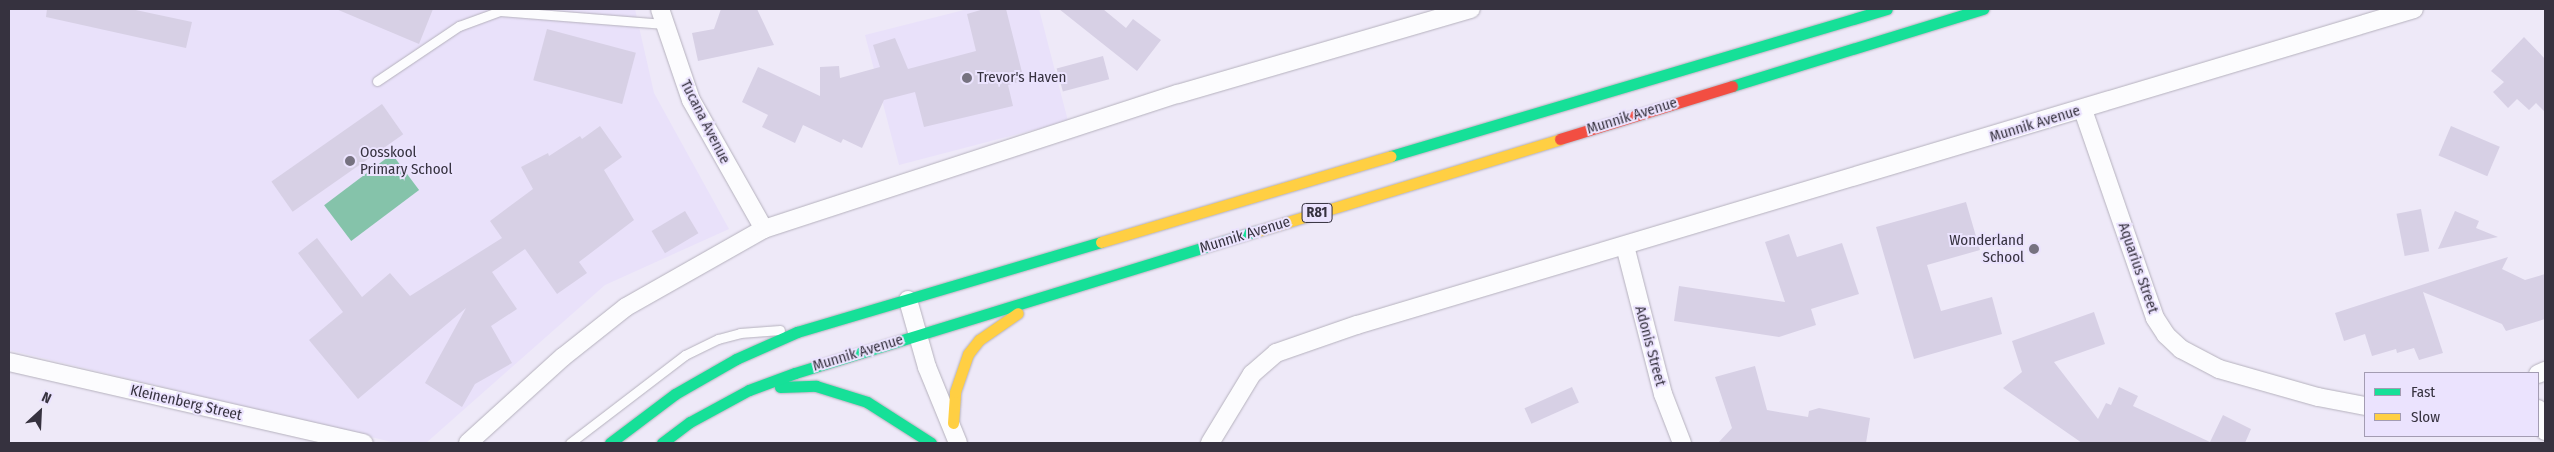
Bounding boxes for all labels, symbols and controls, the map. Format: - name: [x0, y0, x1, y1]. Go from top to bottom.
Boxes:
- place label: Trevor's Haven: [977, 69, 1066, 87]
- marker: Trevor's Haven: [961, 72, 973, 84]
- street label: Tucana Avenue: [676, 77, 734, 167]
- street label: Munnik Avenue: [1585, 94, 1679, 138]
- street label: Munnik Avenue: [1988, 102, 2082, 146]
- place label: Oosskool Primary School: [360, 143, 452, 178]
- marker: Oosskool Primary School: [344, 155, 356, 167]
- road number: R81: [1301, 202, 1333, 224]
- street label: Munnik Avenue: [1198, 213, 1292, 257]
- street label: Aquarius Street: [2114, 220, 2162, 316]
- place label: Wonderland School: [1949, 231, 2024, 266]
- marker: Wonderland School: [2028, 243, 2040, 255]
- street label: Adonis Street: [1631, 304, 1669, 388]
- street label: Munnik Avenue: [811, 331, 905, 375]
- legend: [2364, 372, 2539, 437]
- street label: Kleinenberg Street: [128, 381, 244, 425]
- text: Fast: [2411, 383, 2435, 401]
- north arrow: [15, 387, 65, 437]
- text: N: [39, 388, 54, 407]
- text: Slow: [2411, 408, 2440, 426]

